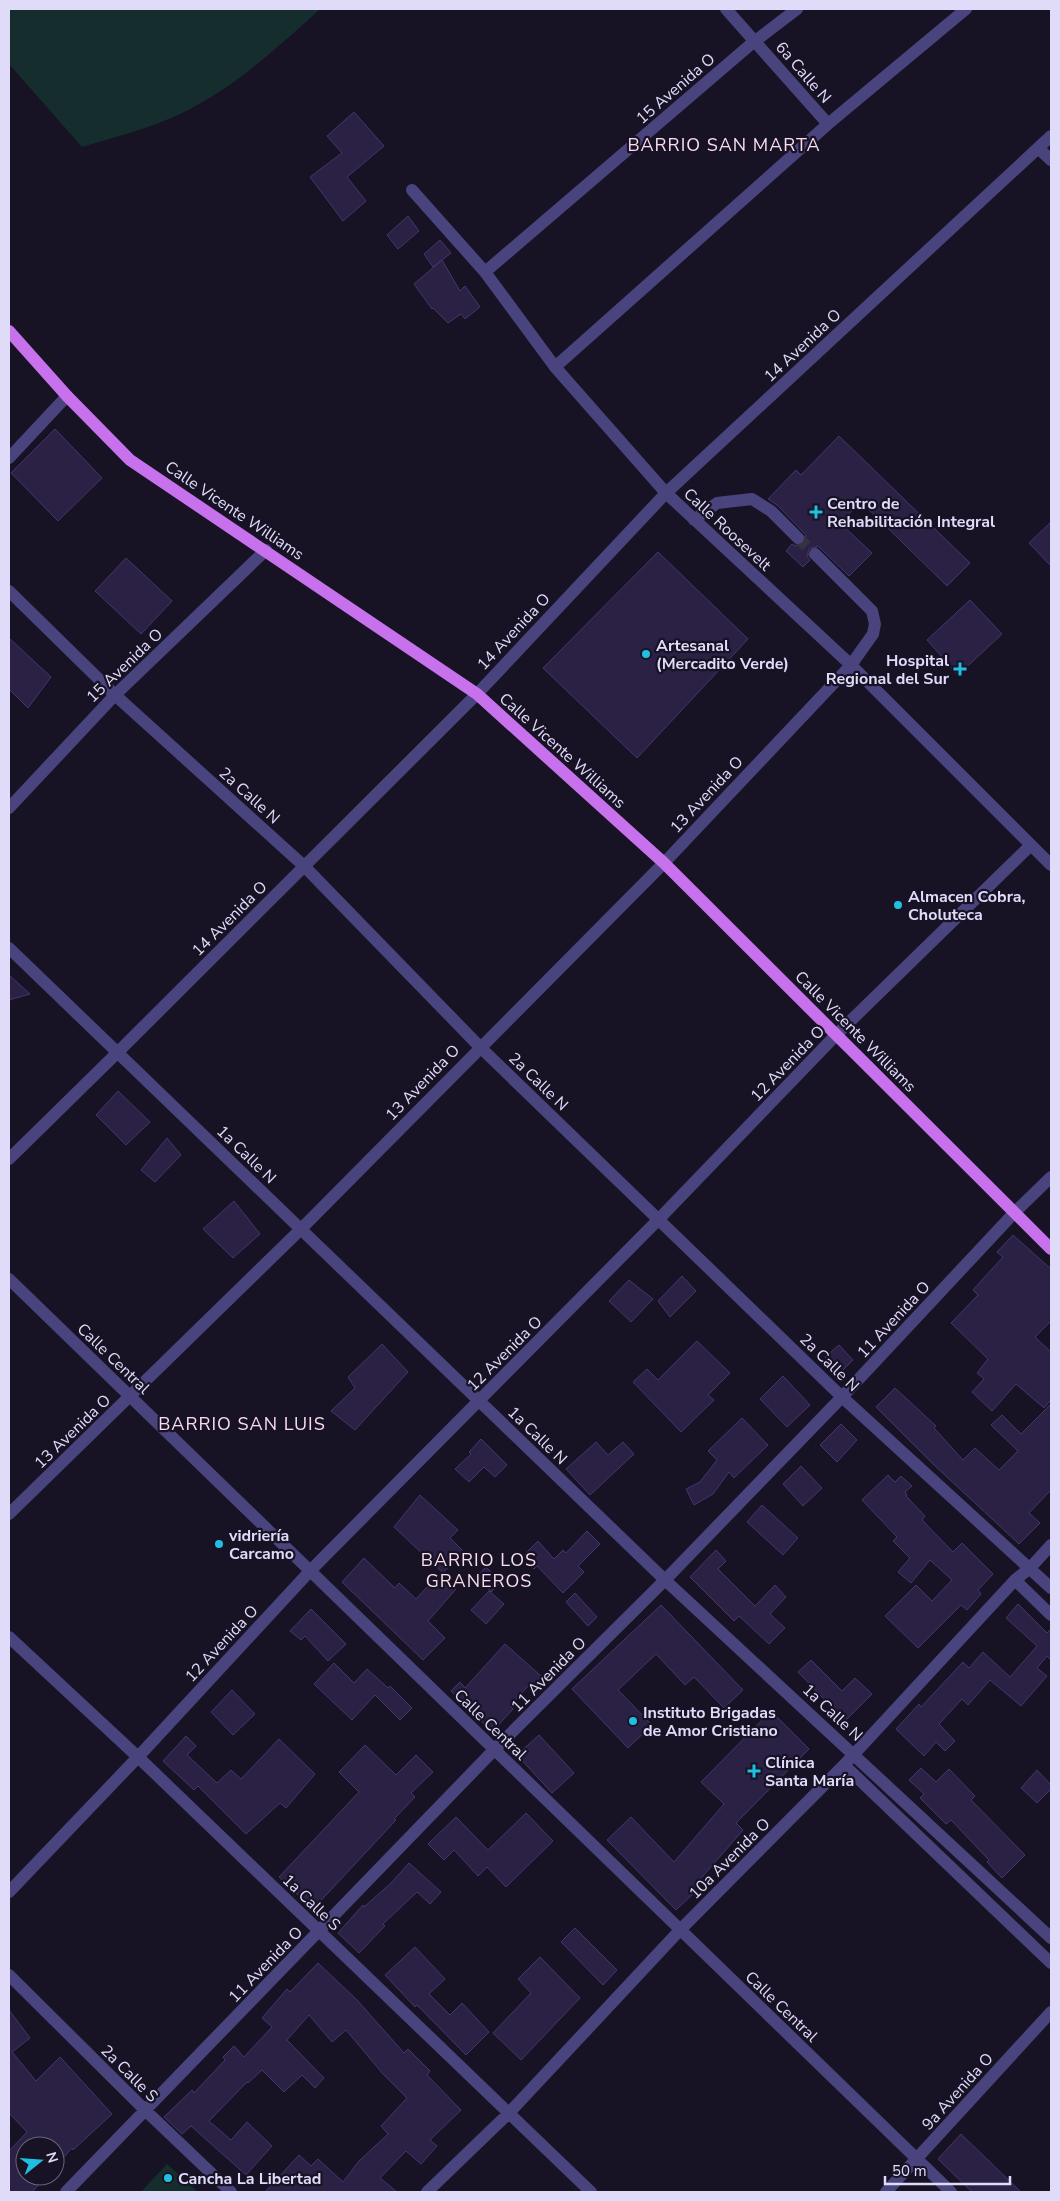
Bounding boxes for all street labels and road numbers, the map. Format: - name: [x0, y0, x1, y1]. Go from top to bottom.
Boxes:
- street label: 6a Calle N: [770, 37, 836, 108]
- street label: 15 Avenida O: [631, 48, 720, 129]
- street label: 14 Avenida O: [759, 304, 846, 387]
- street label: Calle Vicente Williams: [161, 456, 308, 566]
- street label: Calle Roosevelt: [679, 483, 776, 576]
- street label: 14 Avenida O: [472, 588, 555, 675]
- street label: 15 Avenida O: [82, 624, 168, 708]
- street label: Calle Vicente Williams: [494, 688, 630, 813]
- street label: 13 Avenida O: [665, 751, 748, 838]
- street label: 2a Calle N: [214, 762, 285, 829]
- street label: 14 Avenida O: [187, 876, 272, 961]
- street label: Calle Vicente Williams: [790, 966, 921, 1097]
- street label: 12 Avenida O: [746, 1021, 830, 1107]
- street label: 13 Avenida O: [381, 1040, 465, 1126]
- street label: 2a Calle N: [504, 1048, 573, 1116]
- street label: 1a Calle N: [212, 1121, 281, 1189]
- street label: 11 Avenida O: [852, 1276, 935, 1363]
- street label: 12 Avenida O: [462, 1311, 547, 1396]
- street label: Calle Central: [72, 1318, 155, 1399]
- street label: 2a Calle N: [795, 1329, 864, 1397]
- street label: 13 Avenida O: [30, 1390, 116, 1474]
- street label: 1a Calle N: [503, 1402, 572, 1470]
- street label: 12 Avenida O: [180, 1600, 263, 1687]
- street label: 11 Avenida O: [506, 1632, 591, 1717]
- street label: 1a Calle N: [797, 1679, 867, 1746]
- street label: Calle Central: [449, 1684, 532, 1765]
- street label: 10a Avenida O: [684, 1813, 775, 1904]
- street label: 1a Calle S: [277, 1869, 345, 1936]
- street label: 11 Avenida O: [224, 1922, 308, 2008]
- street label: Calle Central: [740, 1966, 823, 2047]
- street label: 2a Calle S: [96, 2040, 163, 2107]
- street label: 9a Avenida O: [917, 2048, 998, 2135]

